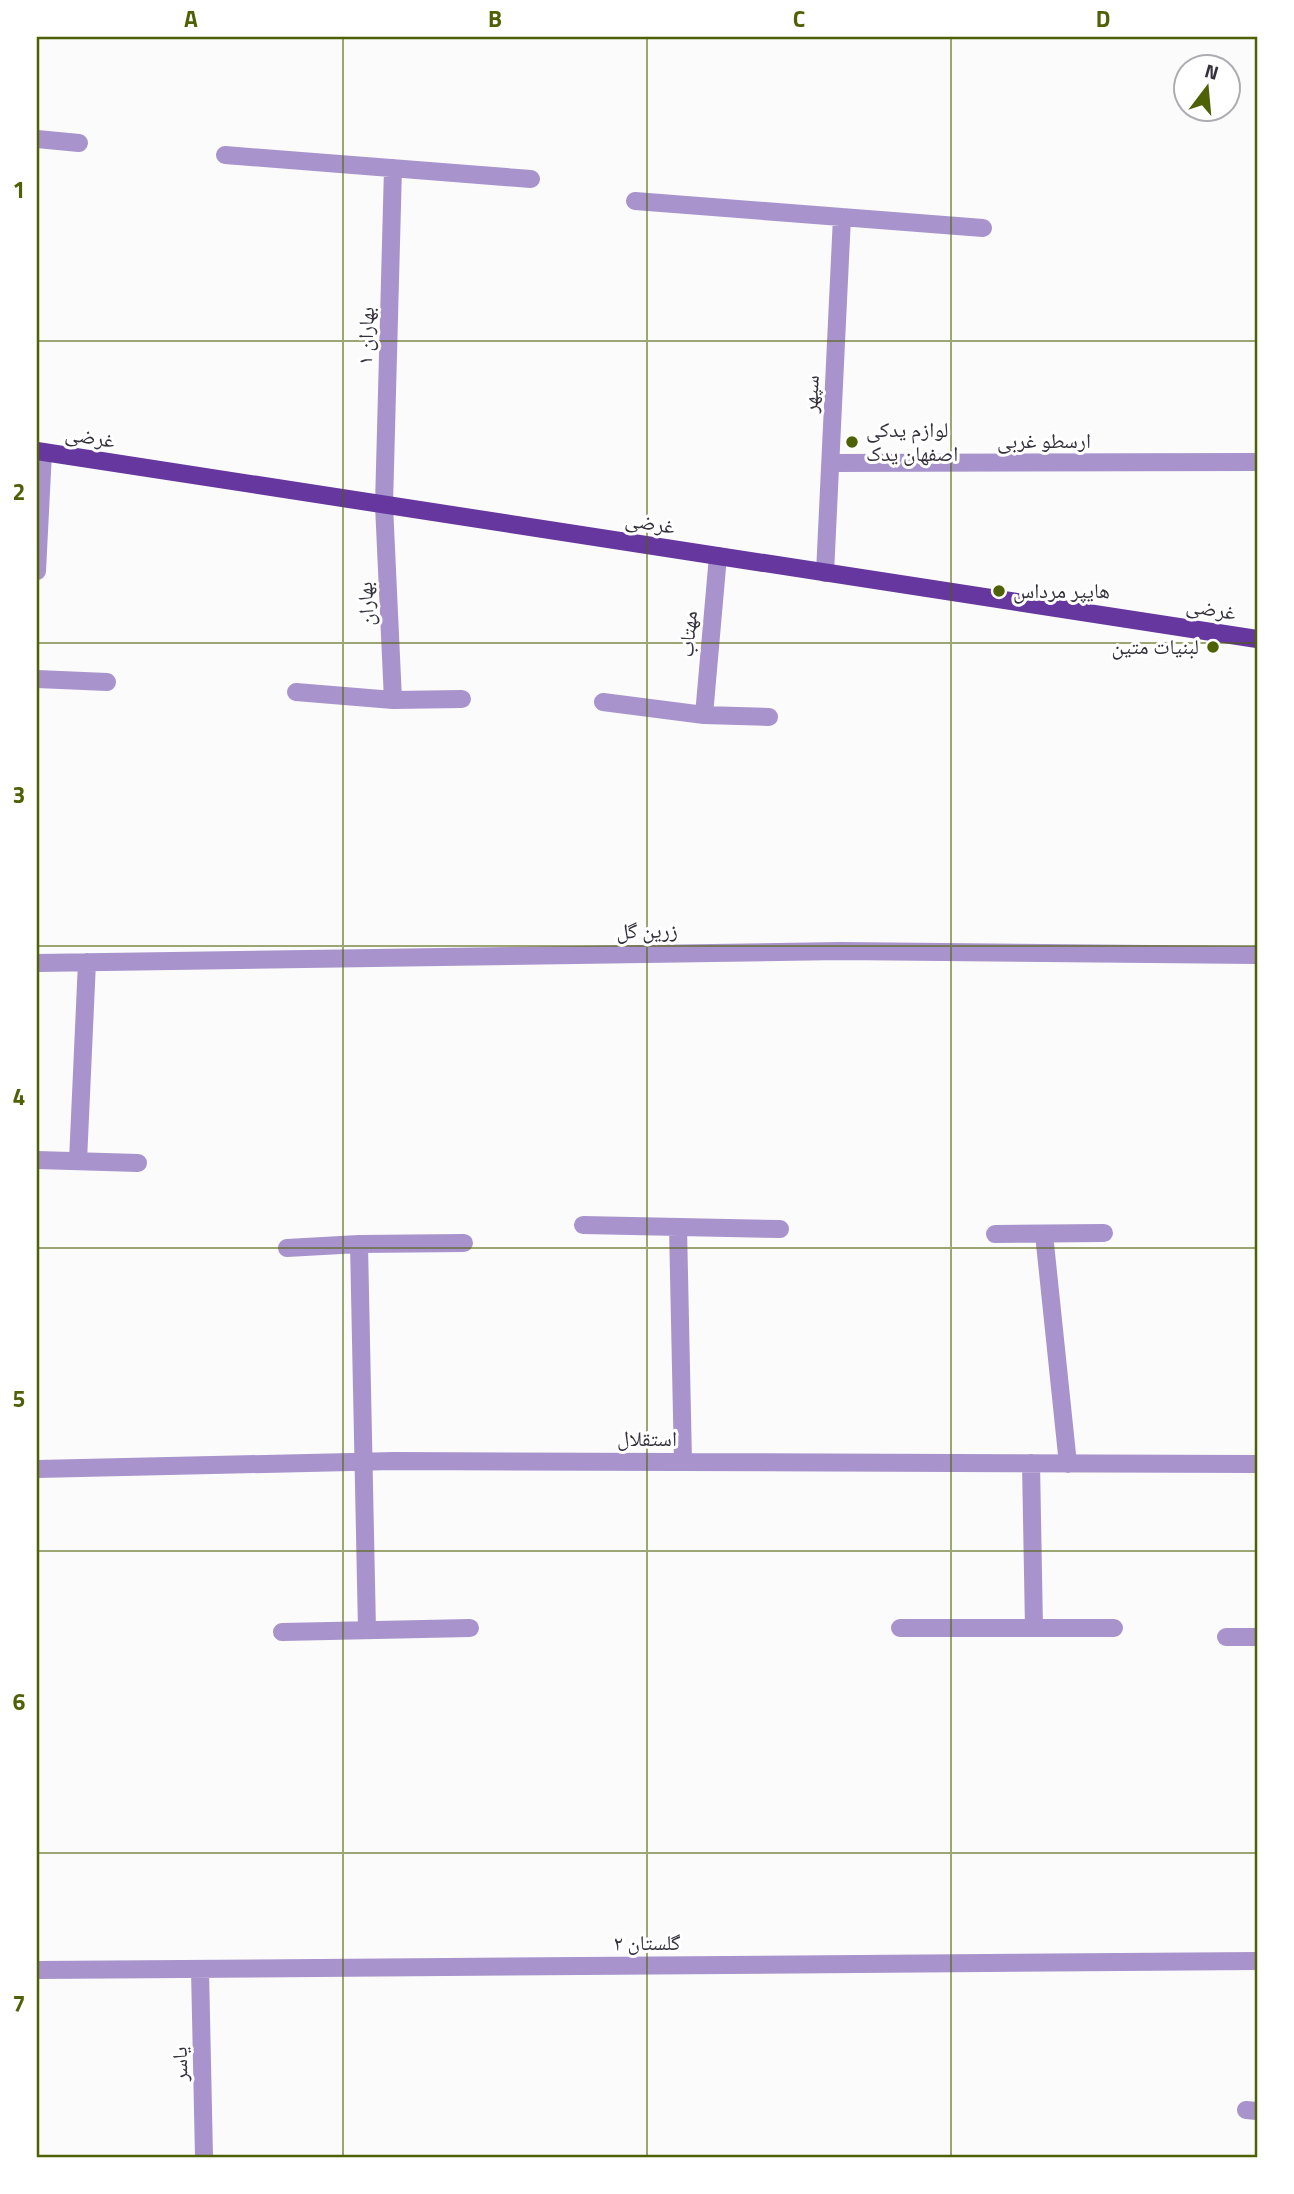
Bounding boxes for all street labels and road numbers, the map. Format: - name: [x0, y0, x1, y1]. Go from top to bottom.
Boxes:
- street label: بهاران ۱: [348, 306, 382, 366]
- street label: سپهر: [793, 374, 827, 415]
- street label: غرضی: [63, 416, 118, 456]
- street label: ارسطو غربی: [997, 424, 1091, 456]
- street label: غرضی: [623, 502, 678, 542]
- street label: بهاران: [348, 581, 382, 627]
- street label: غرضی: [1184, 588, 1239, 628]
- street label: مهتاب: [669, 609, 705, 659]
- street label: زرین گل: [616, 913, 678, 947]
- street label: استقلال: [617, 1422, 677, 1454]
- street label: گلستان ۲: [613, 1926, 681, 1958]
- street label: یاسر: [163, 2046, 195, 2083]

